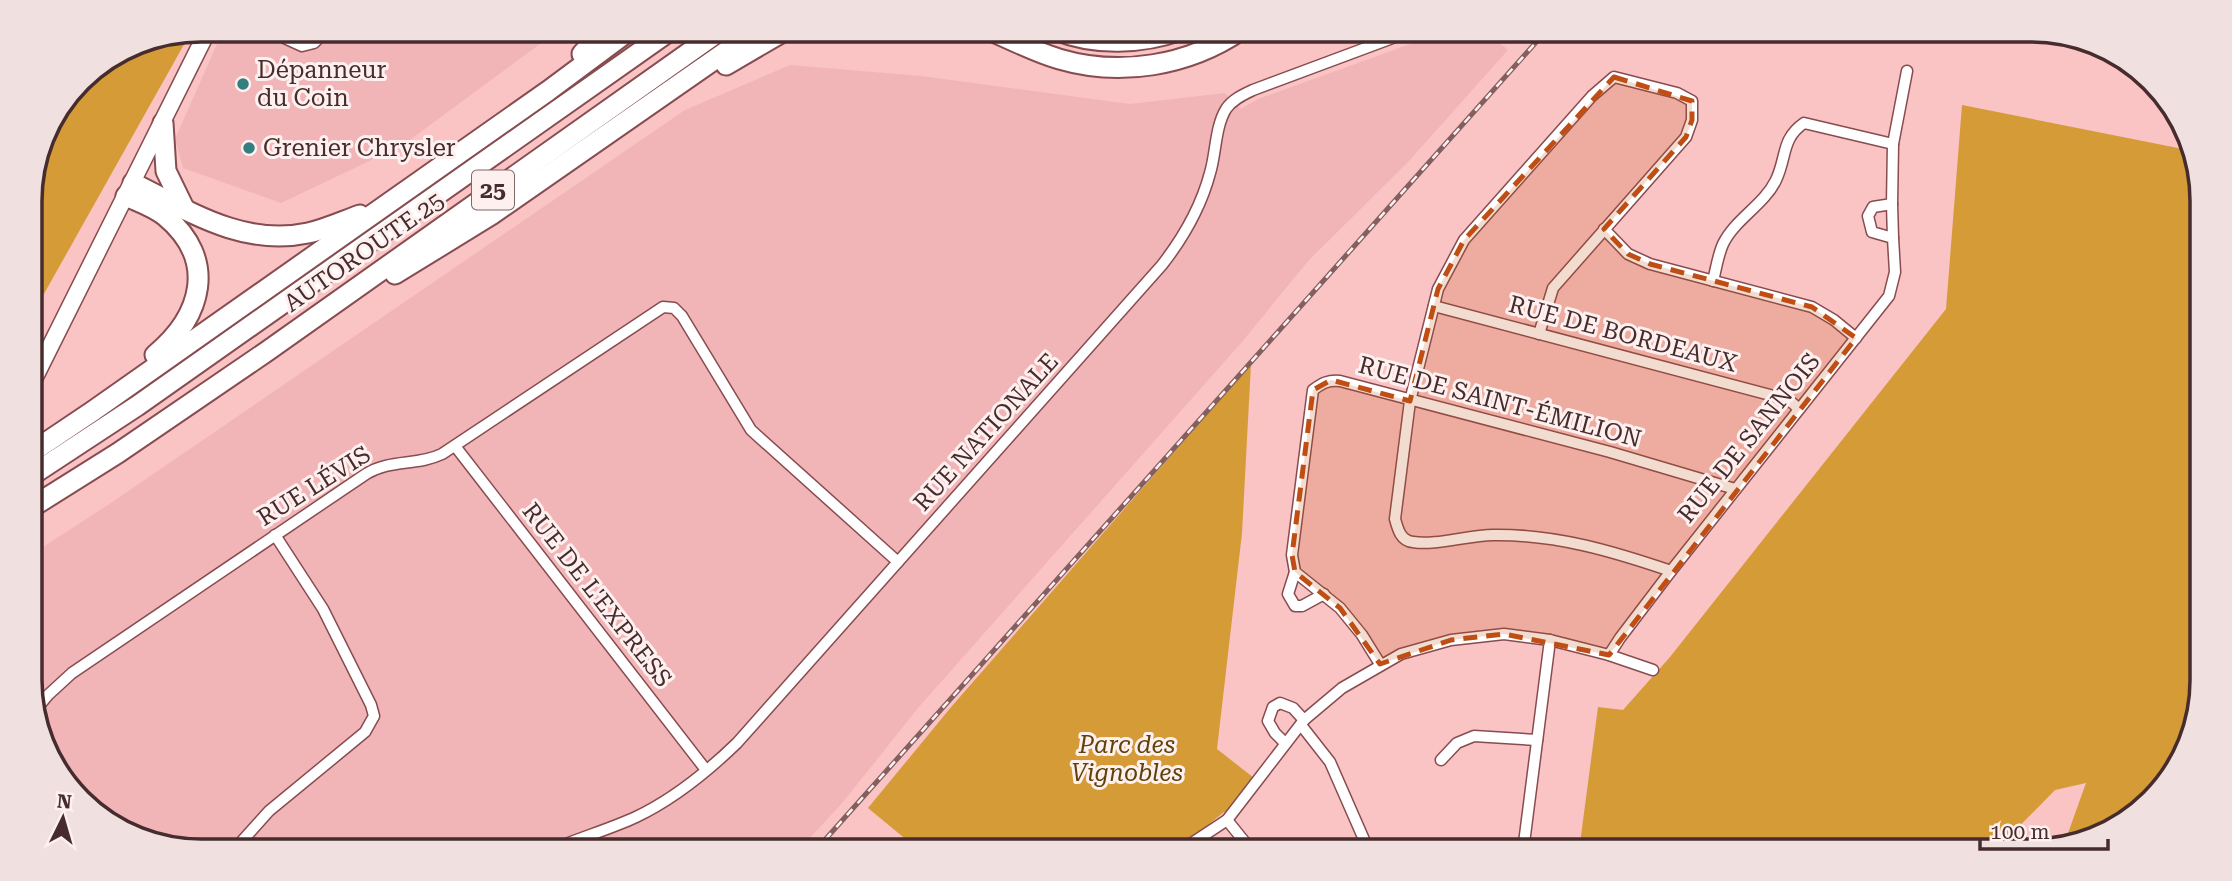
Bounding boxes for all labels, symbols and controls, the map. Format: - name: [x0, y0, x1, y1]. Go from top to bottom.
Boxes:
- place label: Dépanneur du Coin: [257, 56, 386, 112]
- marker: Dépanneur du Coin: [235, 76, 251, 92]
- place label: Grenier Chrysler: [263, 134, 456, 162]
- marker: Grenier Chrysler: [241, 140, 257, 156]
- road number: 25: [472, 170, 514, 210]
- street label: AUTOROUTE 25: [279, 186, 449, 318]
- street label: RUE DE BORDEAUX: [1506, 290, 1741, 378]
- street label: RUE NATIONALE: [908, 348, 1064, 516]
- street label: RUE DE SANNOIS: [1672, 348, 1826, 528]
- street label: RUE DE SAINT-ÉMILION: [1355, 350, 1645, 453]
- street label: RUE LÉVIS: [252, 439, 376, 532]
- street label: RUE DE L'EXPRESS: [517, 498, 677, 692]
- park label: Parc des Vignobles: [1071, 731, 1183, 787]
- north arrow: [28, 783, 98, 853]
- text: N: [56, 789, 73, 814]
- scale bar: [1980, 808, 2108, 852]
- text: 100 m: [1990, 820, 2050, 844]

